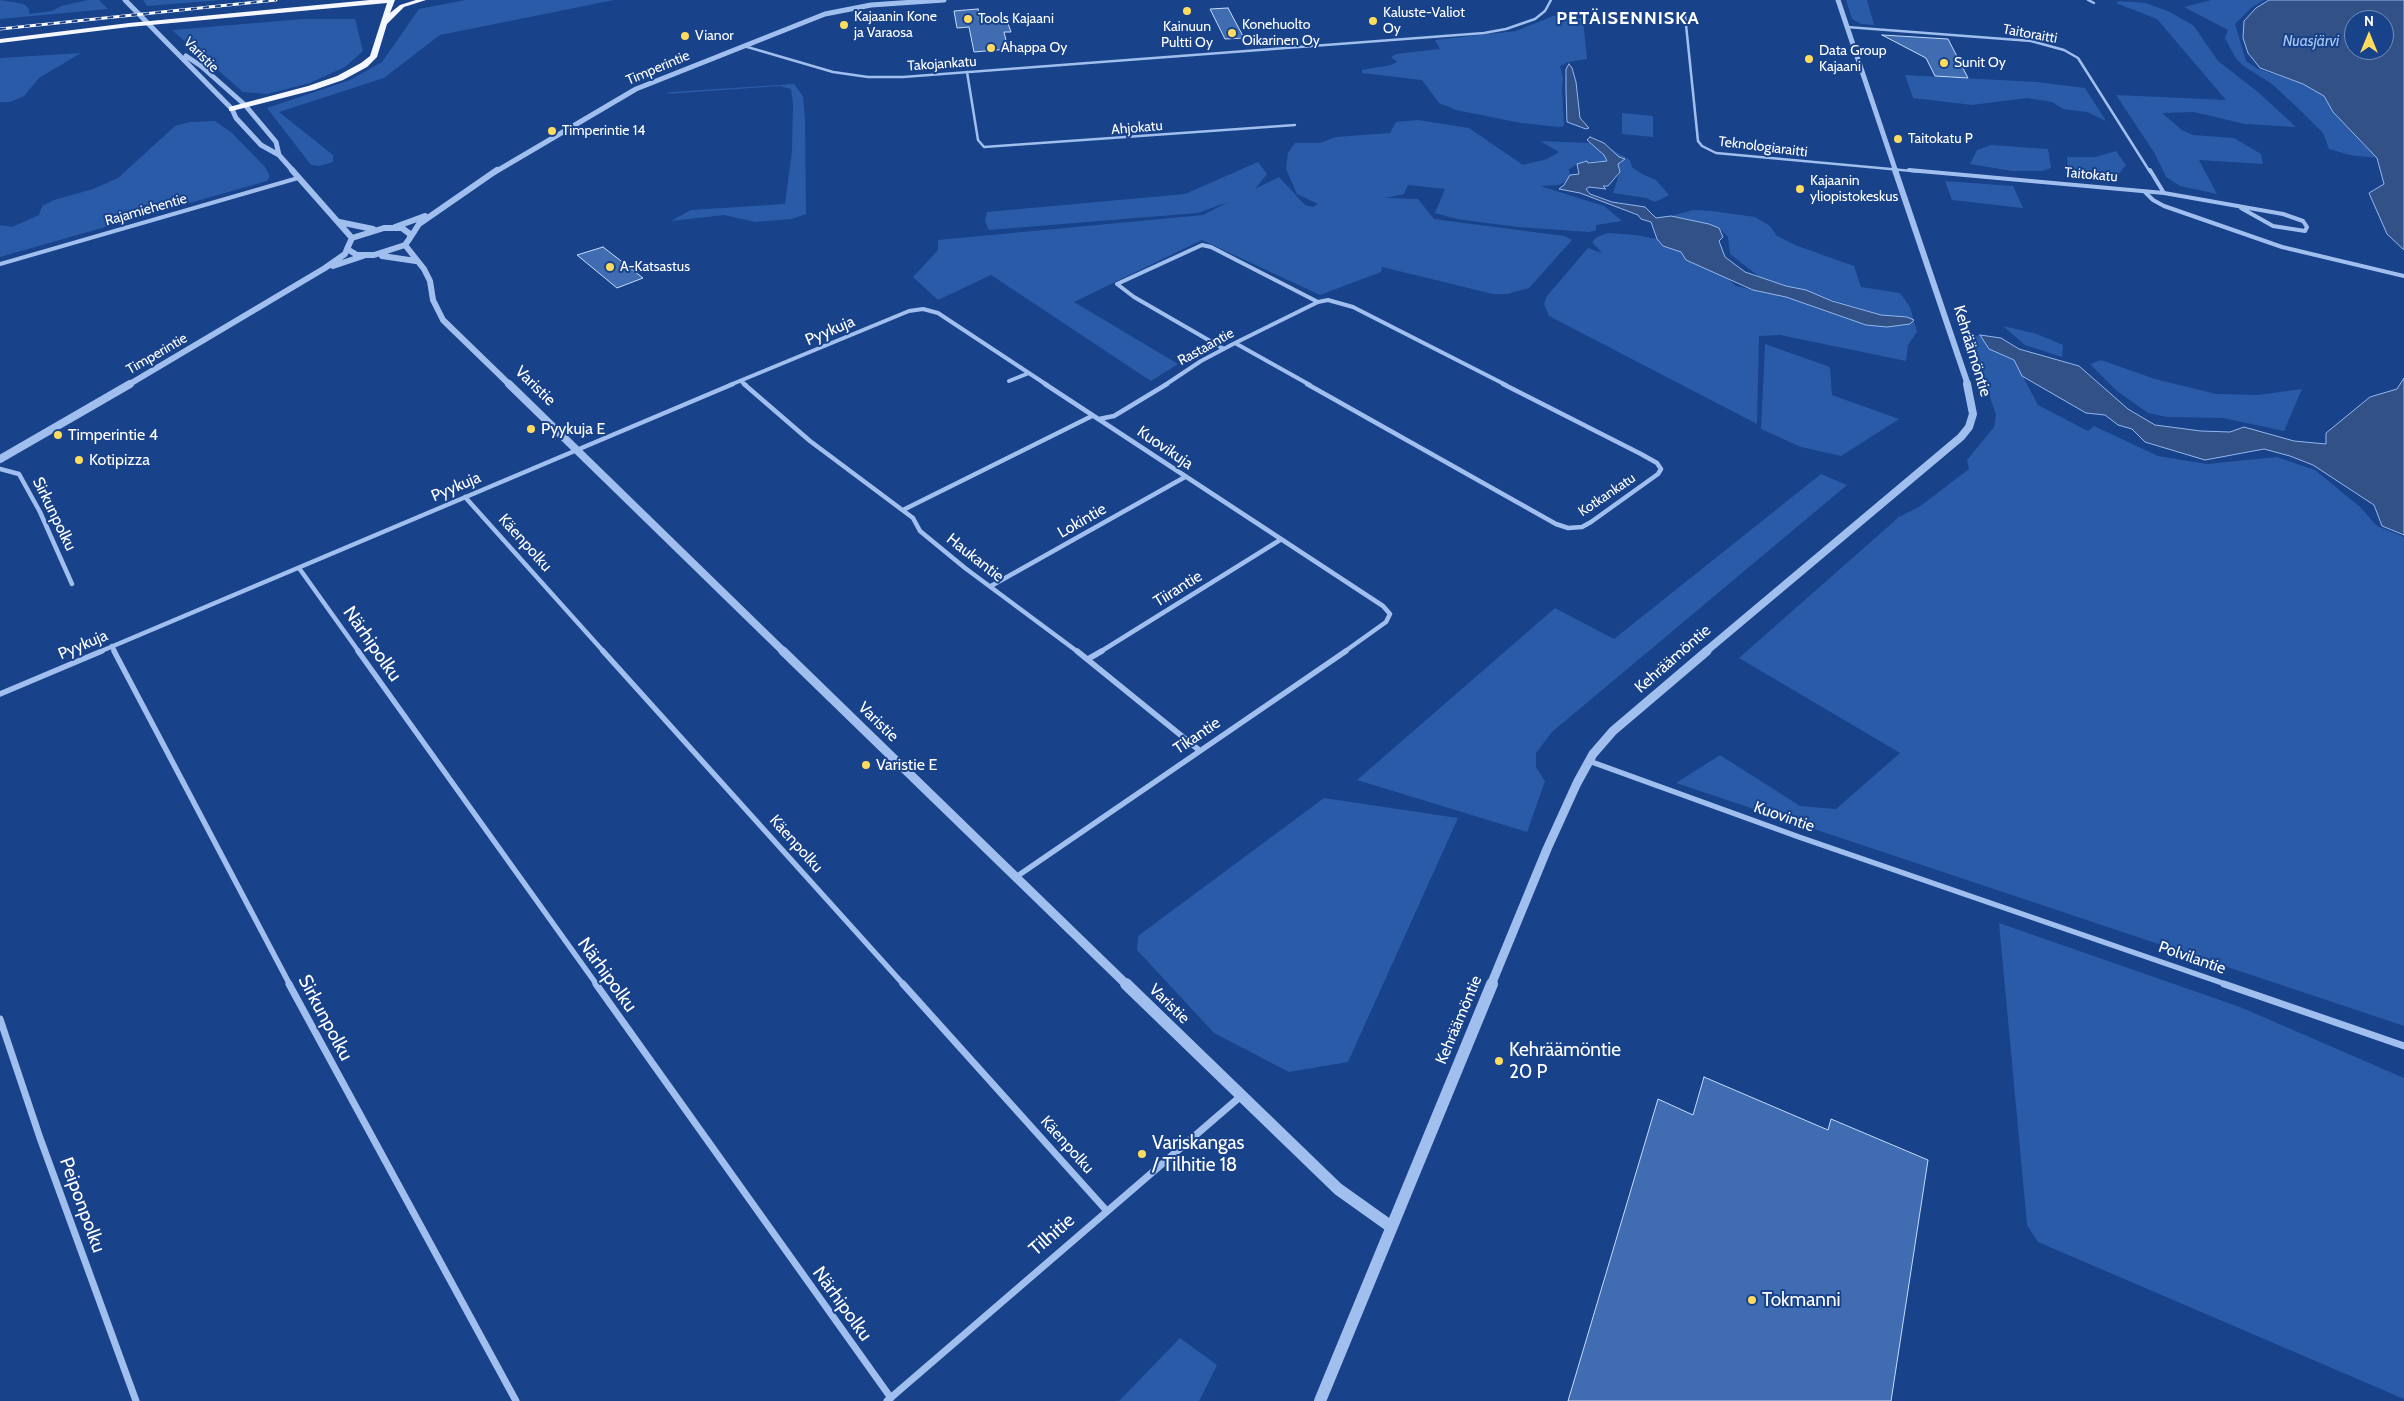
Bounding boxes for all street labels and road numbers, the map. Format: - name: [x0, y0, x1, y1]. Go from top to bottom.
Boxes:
- street label: Taitoraitti: [2001, 21, 2059, 47]
- street label: Varistie: [180, 34, 222, 76]
- street label: Timperintie: [624, 47, 692, 89]
- street label: Takojankatu: [907, 53, 977, 75]
- street label: Ahjokatu: [1111, 117, 1163, 139]
- street label: Teknologiaraitti: [1718, 133, 1808, 161]
- street label: Taitokatu: [2064, 164, 2118, 186]
- street label: Rajamiehentie: [103, 190, 189, 230]
- street label: Kehräämöntie: [1949, 303, 1995, 399]
- street label: Pyykuja: [802, 312, 858, 350]
- street label: Rastaantie: [1175, 325, 1237, 369]
- street label: Timperintie: [124, 330, 190, 378]
- street label: Varistie: [511, 362, 559, 410]
- street label: Kuovikuja: [1133, 422, 1197, 474]
- street label: Pyykuja: [428, 468, 484, 506]
- street label: Kotkankatu: [1575, 470, 1639, 520]
- street label: Sirkunpolku: [28, 474, 80, 554]
- street label: Lokintie: [1054, 499, 1110, 543]
- street label: Käenpolku: [494, 510, 556, 576]
- street label: Haukantie: [942, 530, 1008, 586]
- street label: Tiirantie: [1150, 567, 1206, 611]
- street label: Närhipolku: [338, 602, 406, 686]
- street label: Kehräämöntie: [1631, 621, 1715, 697]
- street label: Pyykuja: [55, 626, 111, 664]
- street label: Varistie: [854, 698, 902, 746]
- street label: Tikantie: [1170, 713, 1224, 759]
- street label: Kuovintie: [1751, 798, 1817, 836]
- street label: Käenpolku: [765, 811, 827, 877]
- street label: Närhipolku: [572, 933, 642, 1017]
- street label: Polvilantie: [2156, 938, 2228, 978]
- street label: Sirkunpolku: [293, 971, 357, 1065]
- street label: Kehräämöntie: [1432, 973, 1486, 1067]
- street label: Varistie: [1145, 980, 1193, 1028]
- street label: Käenpolku: [1036, 1112, 1098, 1178]
- street label: Peiponpolku: [54, 1154, 110, 1256]
- street label: Tilhitie: [1025, 1209, 1079, 1261]
- street label: Närhipolku: [807, 1262, 877, 1346]

